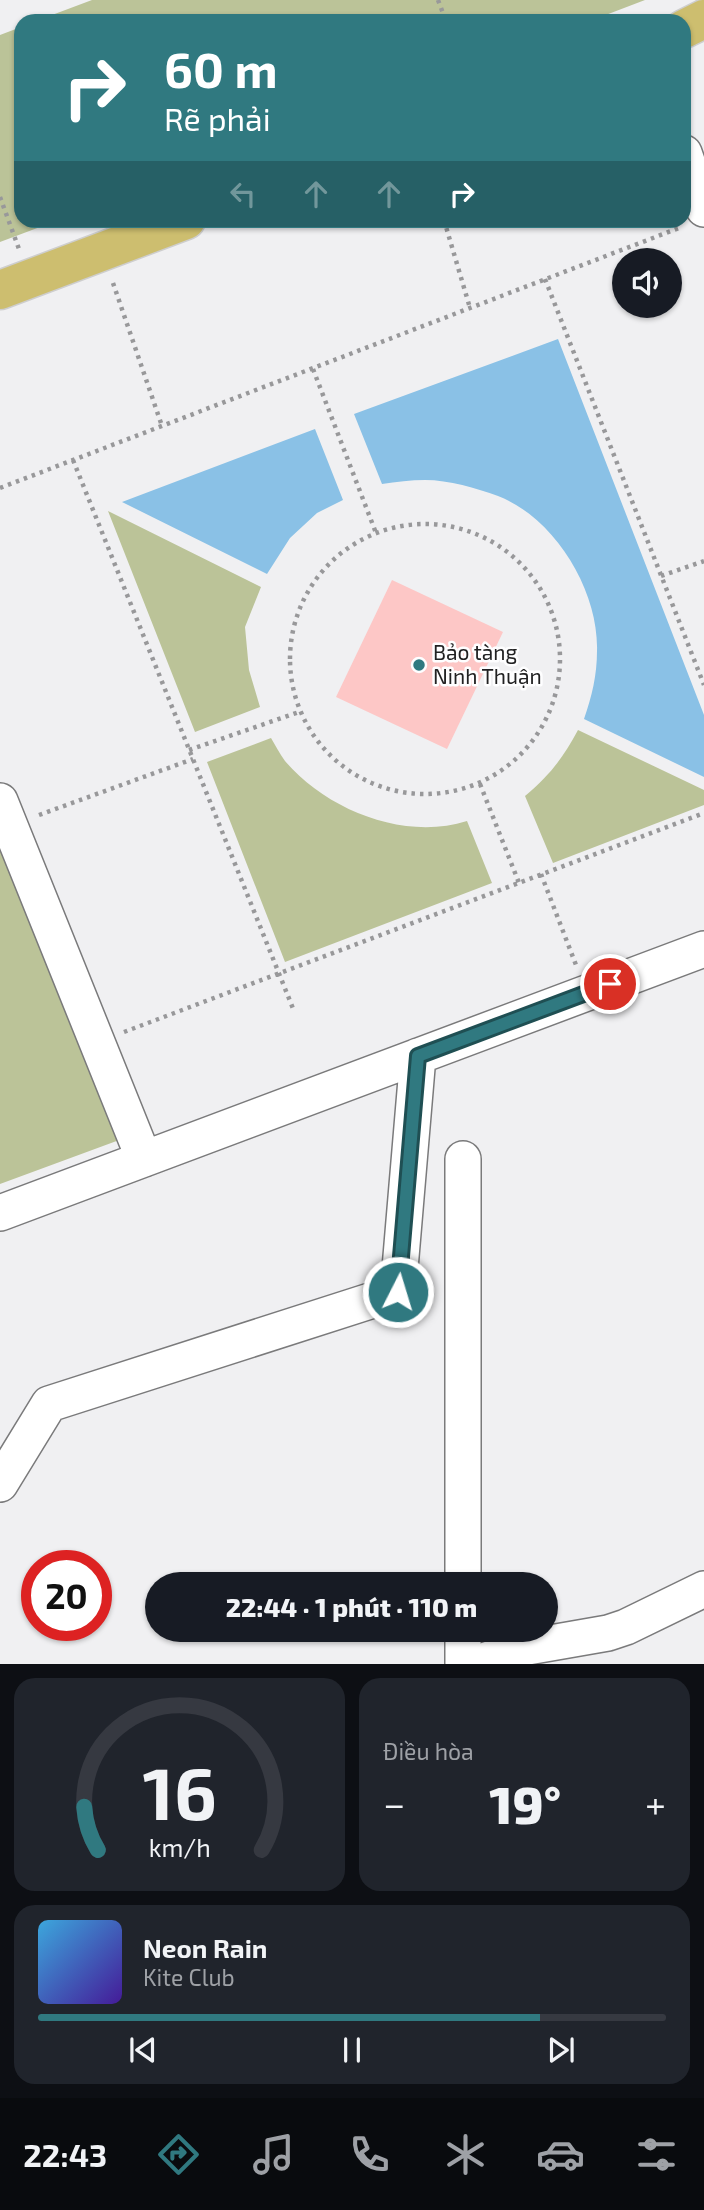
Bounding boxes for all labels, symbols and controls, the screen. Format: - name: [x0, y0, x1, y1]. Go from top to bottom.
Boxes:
- text: 60 m: [164, 39, 278, 98]
- icon: right: [49, 42, 140, 133]
- text: Rẽ phải: [164, 99, 271, 137]
- icon: left: [224, 175, 262, 213]
- icon: ahead: [297, 175, 335, 213]
- icon: ahead: [370, 175, 408, 213]
- icon: right: [443, 175, 481, 213]
- map controls: [612, 248, 682, 318]
- button: sound: [612, 248, 682, 318]
- place label: Bảo tàng Ninh Thuận: [433, 639, 542, 688]
- marker: Bảo tàng Ninh Thuận: [411, 657, 427, 673]
- pin: [580, 954, 640, 1014]
- icon: arrive: [591, 965, 629, 1003]
- position arrow: [361, 1255, 435, 1329]
- speed limit sign: 20: [21, 1550, 112, 1641]
- text: 22:44 · 1 phút · 110 m: [226, 1591, 477, 1622]
- text: Điều hòa: [383, 1737, 474, 1765]
- text: 16: [142, 1748, 217, 1836]
- text: 19°: [489, 1772, 561, 1834]
- text: −: [383, 1780, 405, 1826]
- text: +: [645, 1780, 666, 1826]
- text: km/h: [148, 1832, 211, 1862]
- text: Neon Rain: [143, 1932, 267, 1963]
- text: Kite Club: [143, 1963, 235, 1991]
- icon: previous: [124, 2031, 162, 2069]
- icon: pause: [333, 2031, 371, 2069]
- icon: next: [542, 2031, 580, 2069]
- icon: directions: [154, 2130, 203, 2179]
- icon: music: [249, 2130, 298, 2179]
- icon: phone: [345, 2130, 394, 2179]
- icon: climate: [441, 2130, 490, 2179]
- icon: car: [536, 2130, 585, 2179]
- icon: filters: [632, 2130, 681, 2179]
- text: 22:43: [23, 2135, 107, 2173]

